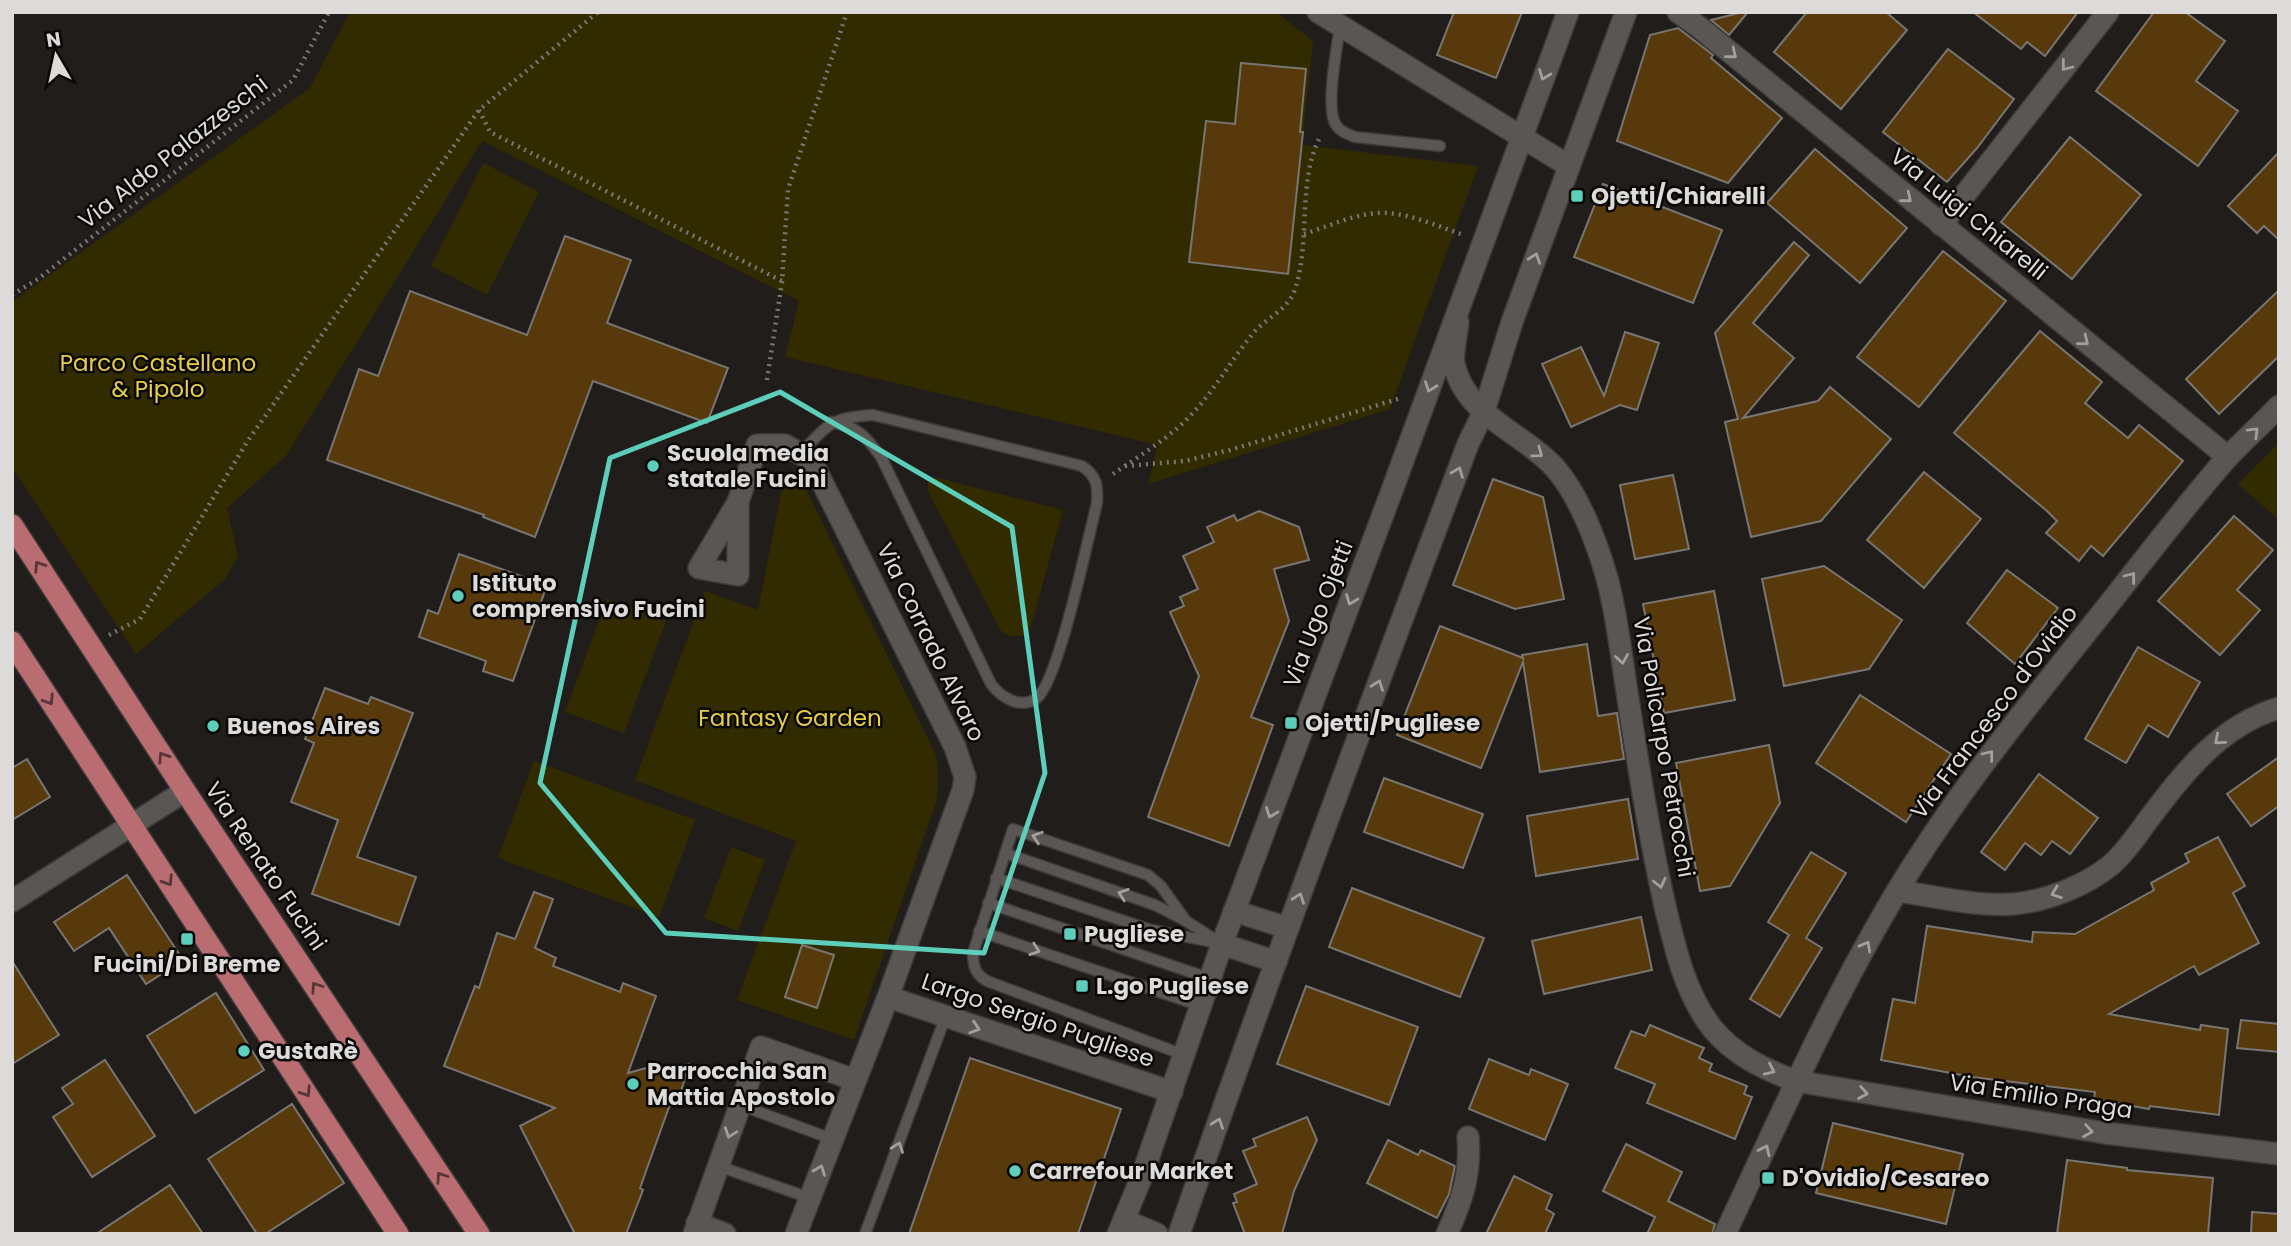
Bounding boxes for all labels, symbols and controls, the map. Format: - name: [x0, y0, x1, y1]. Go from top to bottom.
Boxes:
- north arrow: [21, 21, 91, 91]
- text: N: [44, 25, 63, 54]
- one-way arrow: [1723, 46, 1736, 58]
- one-way arrow: [2062, 59, 2075, 71]
- street label: Via Aldo Palazzeschi: [72, 68, 274, 236]
- one-way arrow: [1539, 69, 1553, 81]
- street label: Via Luigi Chiarelli: [1884, 141, 2054, 287]
- place label: Ojetti/Chiarelli: [1591, 180, 1766, 212]
- marker: Ojetti/Chiarelli: [1569, 188, 1585, 204]
- one-way arrow: [1899, 190, 1912, 202]
- one-way arrow: [1527, 253, 1541, 265]
- one-way arrow: [2077, 333, 2089, 346]
- park label: Parco Castellano & Pipolo: [60, 347, 256, 405]
- one-way arrow: [1425, 380, 1439, 392]
- one-way arrow: [2245, 427, 2258, 440]
- place label: Scuola media statale Fucini: [667, 437, 829, 495]
- one-way arrow: [1530, 445, 1543, 457]
- marker: Scuola media statale Fucini: [645, 458, 661, 474]
- one-way arrow: [1450, 466, 1464, 478]
- street label: Via Ugo Ojetti: [1275, 536, 1361, 692]
- street label: Via Corrado Alvaro: [869, 537, 993, 747]
- one-way arrow: [34, 561, 47, 574]
- place label: Istituto comprensivo Fucini: [472, 567, 705, 625]
- one-way arrow: [2122, 573, 2135, 585]
- marker: Istituto comprensivo Fucini: [450, 588, 466, 604]
- one-way arrow: [1345, 593, 1359, 606]
- street label: Via Francesco d'Ovidio: [1903, 598, 2085, 826]
- street label: Via Policarpo Petrocchi: [1625, 614, 1703, 880]
- one-way arrow: [1614, 653, 1629, 665]
- one-way arrow: [1370, 679, 1384, 691]
- one-way arrow: [41, 692, 54, 705]
- park label: Fantasy Garden: [698, 702, 882, 734]
- place label: Ojetti/Pugliese: [1305, 707, 1480, 739]
- place label: Buenos Aires: [227, 710, 380, 742]
- marker: Ojetti/Pugliese: [1283, 715, 1299, 731]
- marker: Buenos Aires: [205, 718, 221, 734]
- one-way arrow: [2215, 732, 2228, 744]
- one-way arrow: [1980, 750, 1993, 763]
- one-way arrow: [159, 752, 171, 765]
- street label: Via Renato Fucini: [198, 775, 334, 957]
- one-way arrow: [1265, 806, 1279, 819]
- one-way arrow: [1031, 831, 1043, 845]
- one-way arrow: [160, 874, 173, 887]
- one-way arrow: [1652, 877, 1666, 889]
- one-way arrow: [2051, 885, 2063, 899]
- one-way arrow: [1117, 888, 1130, 902]
- one-way arrow: [1291, 893, 1305, 905]
- place label: Pugliese: [1084, 918, 1184, 950]
- marker: Pugliese: [1062, 926, 1078, 942]
- marker: Fucini/Di Breme: [179, 931, 195, 947]
- one-way arrow: [1858, 941, 1871, 954]
- one-way arrow: [1028, 942, 1040, 956]
- place label: Fucini/Di Breme: [93, 948, 281, 980]
- street label: Largo Sergio Pugliese: [917, 965, 1159, 1075]
- place label: L.go Pugliese: [1096, 970, 1249, 1002]
- marker: L.go Pugliese: [1074, 978, 1090, 994]
- one-way arrow: [311, 982, 324, 995]
- one-way arrow: [969, 1019, 981, 1034]
- place label: GustaRè: [258, 1035, 358, 1067]
- marker: GustaRè: [236, 1043, 252, 1059]
- place label: Parrocchia San Mattia Apostolo: [647, 1055, 835, 1113]
- one-way arrow: [1763, 1062, 1775, 1076]
- street label: Via Emilio Praga: [1947, 1066, 2135, 1126]
- marker: Parrocchia San Mattia Apostolo: [625, 1076, 641, 1092]
- one-way arrow: [297, 1085, 310, 1098]
- one-way arrow: [1857, 1085, 1869, 1100]
- one-way arrow: [1210, 1118, 1224, 1130]
- one-way arrow: [2082, 1123, 2094, 1138]
- one-way arrow: [724, 1126, 738, 1139]
- one-way arrow: [889, 1141, 903, 1153]
- one-way arrow: [1757, 1145, 1771, 1157]
- place label: Carrefour Market: [1029, 1155, 1233, 1187]
- place label: D'Ovidio/Cesareo: [1782, 1162, 1989, 1194]
- marker: Carrefour Market: [1007, 1163, 1023, 1179]
- one-way arrow: [812, 1165, 826, 1177]
- marker: D'Ovidio/Cesareo: [1760, 1170, 1776, 1186]
- one-way arrow: [437, 1172, 450, 1185]

